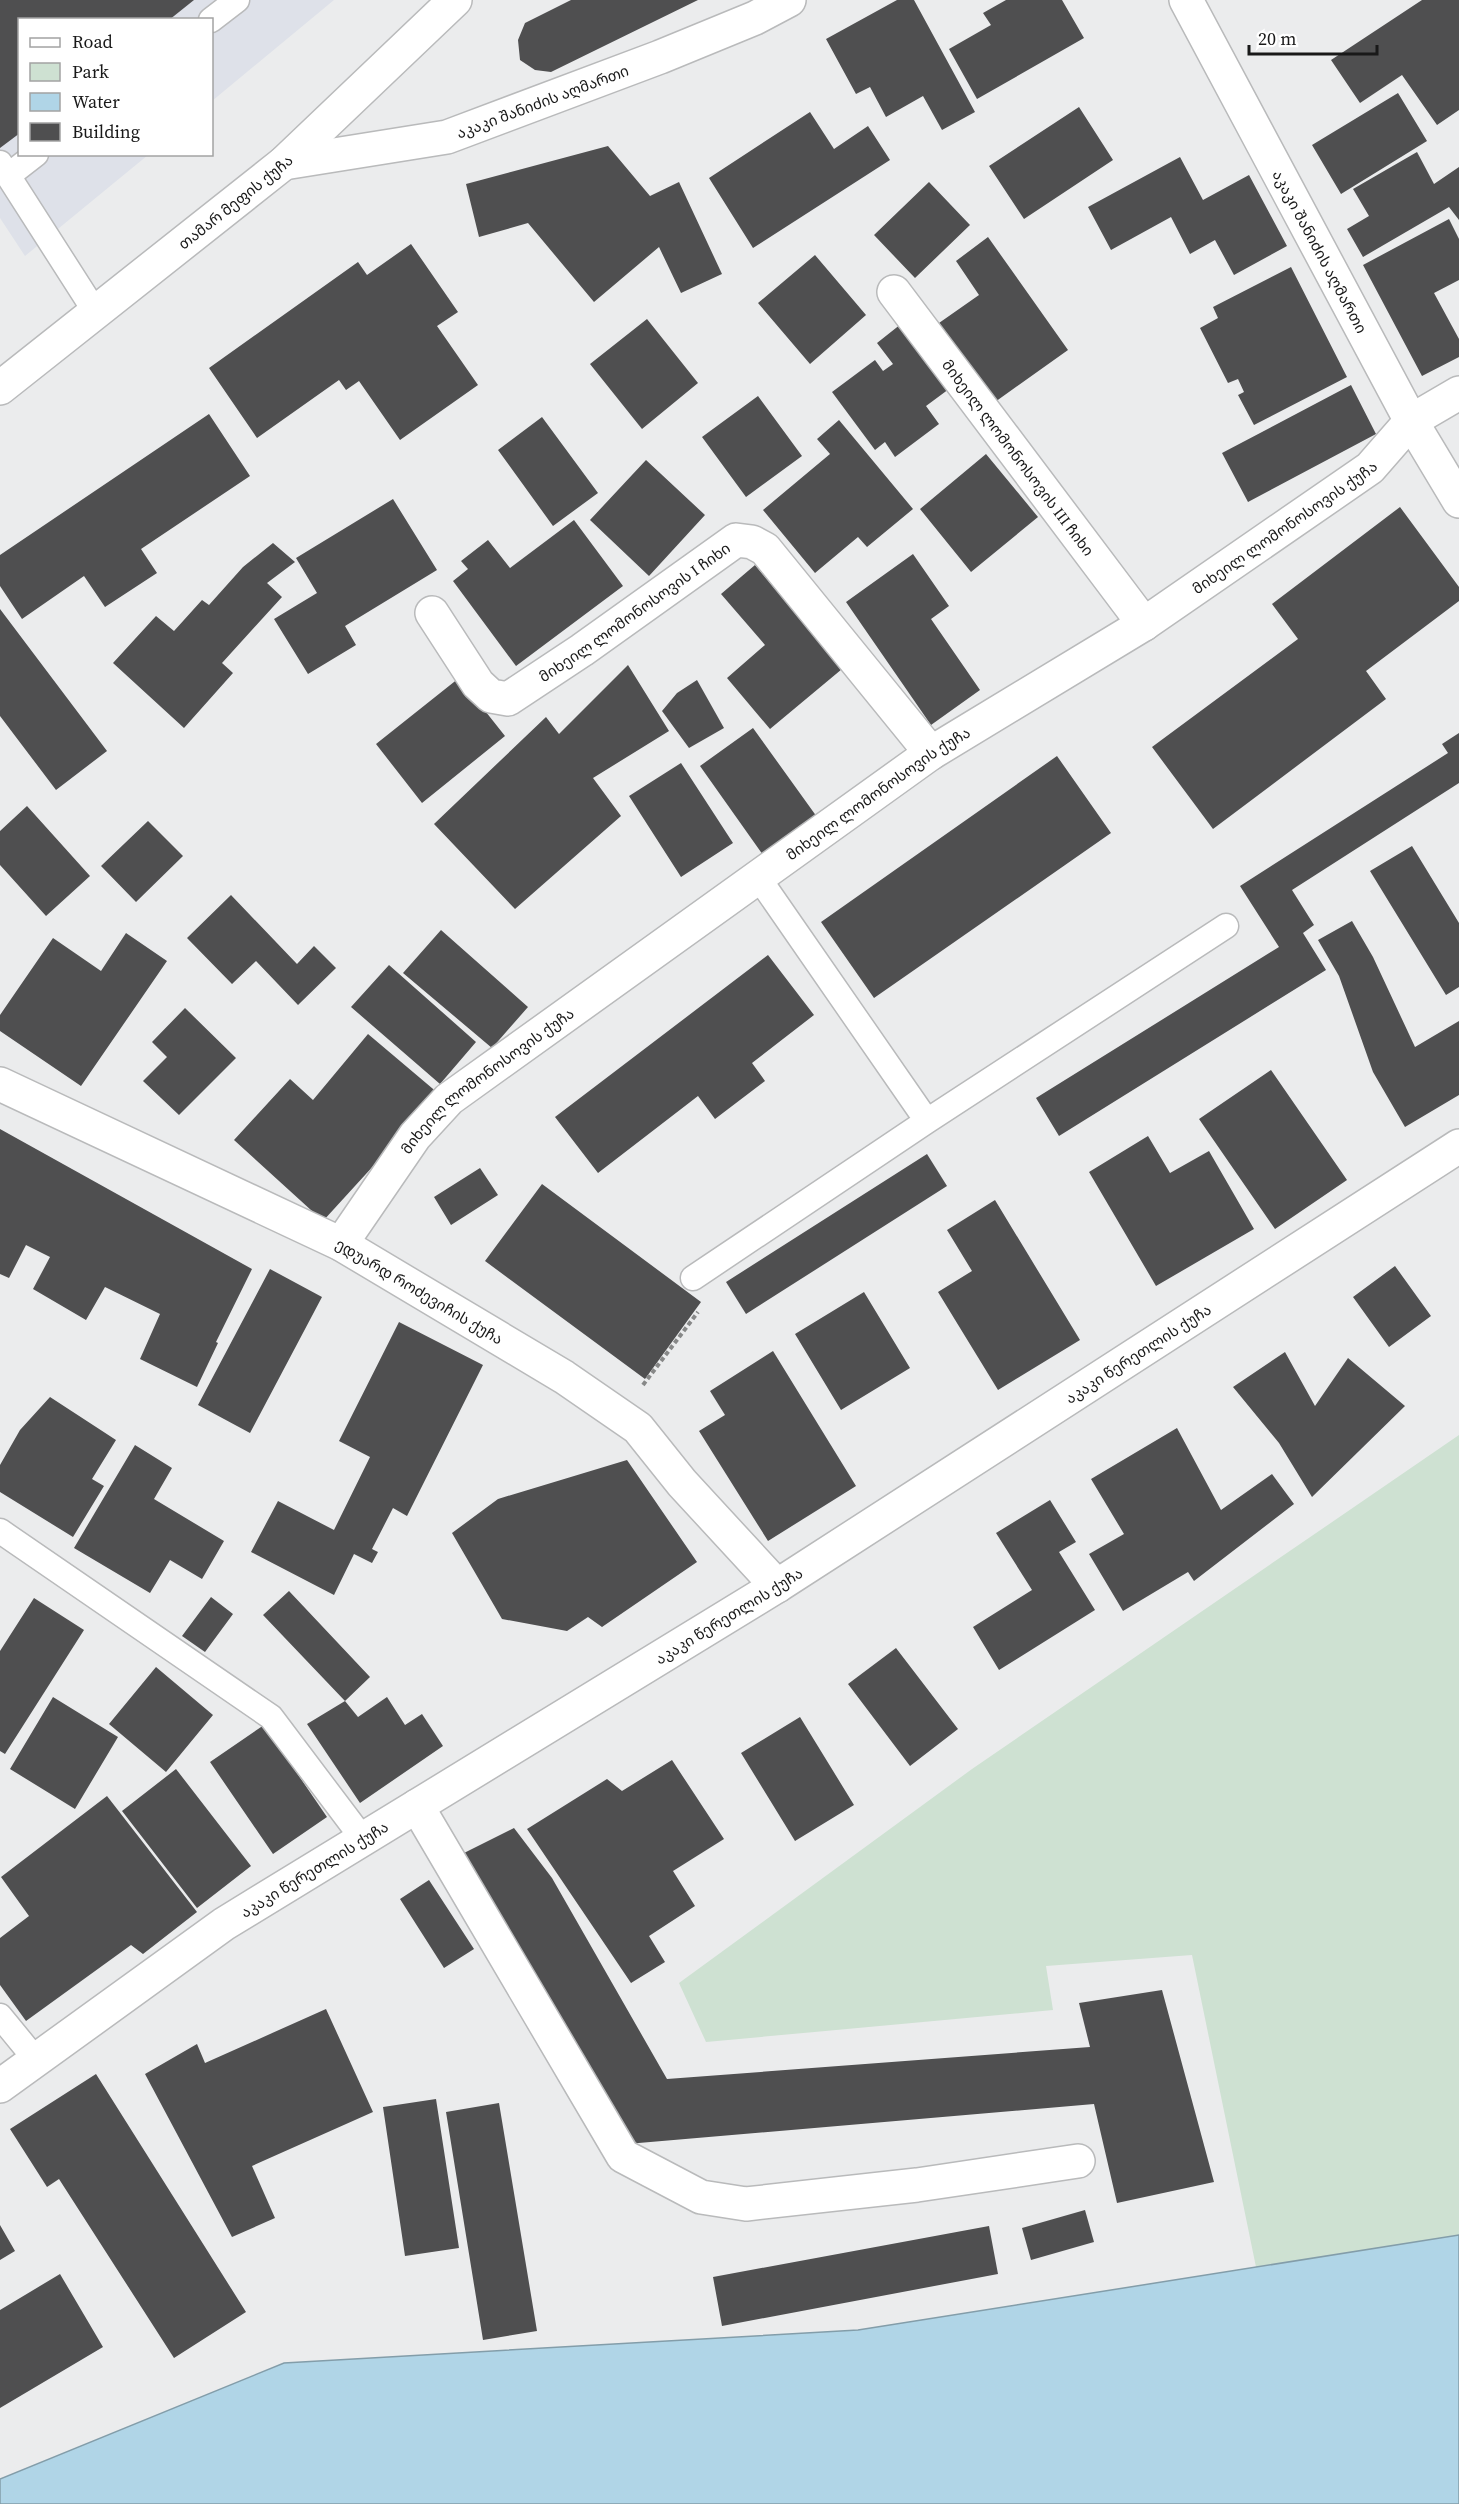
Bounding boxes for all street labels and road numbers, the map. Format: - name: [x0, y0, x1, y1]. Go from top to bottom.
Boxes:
- street label: აკაკი შანიძის აღმართი: [453, 59, 632, 143]
- street label: თამარ მეფის ქუჩა: [173, 150, 297, 254]
- street label: აკაკი შანიძის აღმართი: [1268, 166, 1373, 337]
- street label: მიხეილ ლომონოსოვის III ჩიხი: [938, 355, 1099, 560]
- street label: მიხეილ ლომონოსოვის ქუჩა: [1188, 456, 1382, 598]
- street label: მიხეილ ლომონოსოვის I ჩიხი: [534, 537, 734, 686]
- street label: მიხეილ ლომონოსოვის ქუჩა: [781, 721, 974, 865]
- street label: მიხეილ ლომონოსოვის ქუჩა: [396, 1002, 578, 1158]
- street label: ედუარდ როძევიჩის ქუჩა: [332, 1233, 507, 1349]
- street label: აკაკი წერეთლის ქუჩა: [1061, 1298, 1215, 1408]
- street label: აკაკი წერეთლის ქუჩა: [651, 1562, 807, 1669]
- street label: აკაკი წერეთლის ქუჩა: [236, 1816, 392, 1922]

